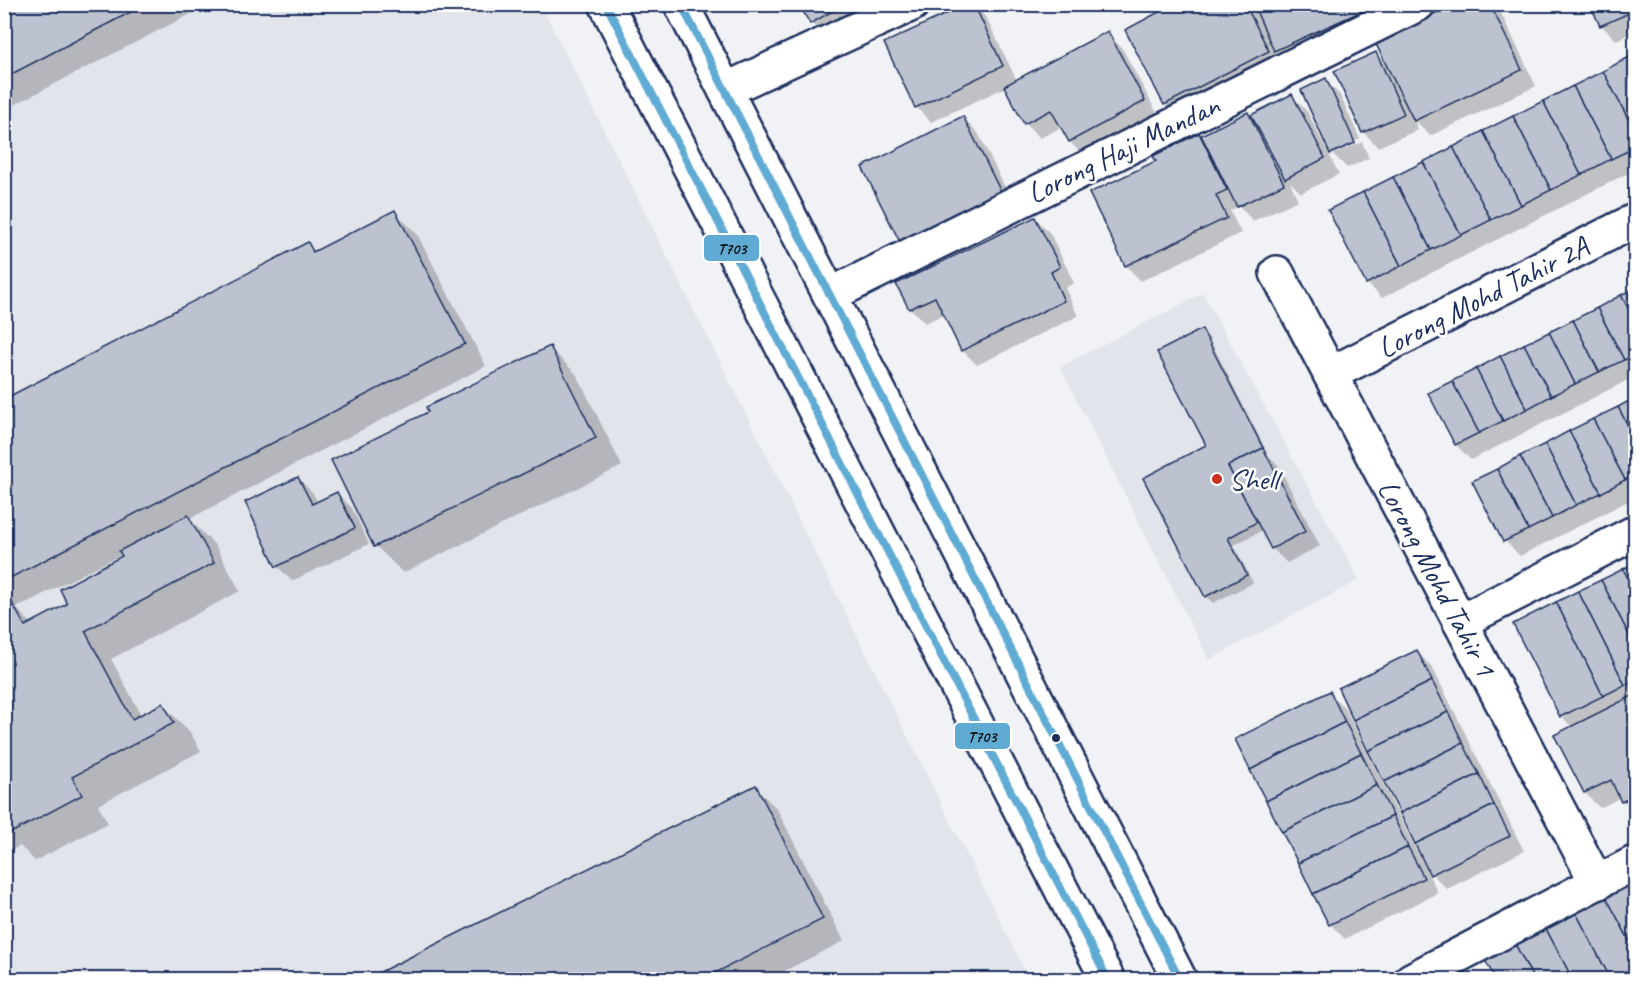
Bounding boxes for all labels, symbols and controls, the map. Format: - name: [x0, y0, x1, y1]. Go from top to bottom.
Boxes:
- street label: Lorong Haji Mandan: [1021, 85, 1227, 212]
- street label: Lorong Mohd Tahir 2A: [1371, 227, 1597, 367]
- line badge: T703: [703, 234, 760, 262]
- text: T703: [718, 239, 748, 259]
- place label: Shell: [1229, 460, 1283, 498]
- marker: Shell: [1210, 472, 1224, 486]
- street label: Lorong Mohd Tahir 1: [1369, 473, 1505, 684]
- line badge: T703: [954, 722, 1011, 750]
- text: T703: [968, 727, 998, 747]
- unlabelled marker: [1050, 732, 1062, 744]

